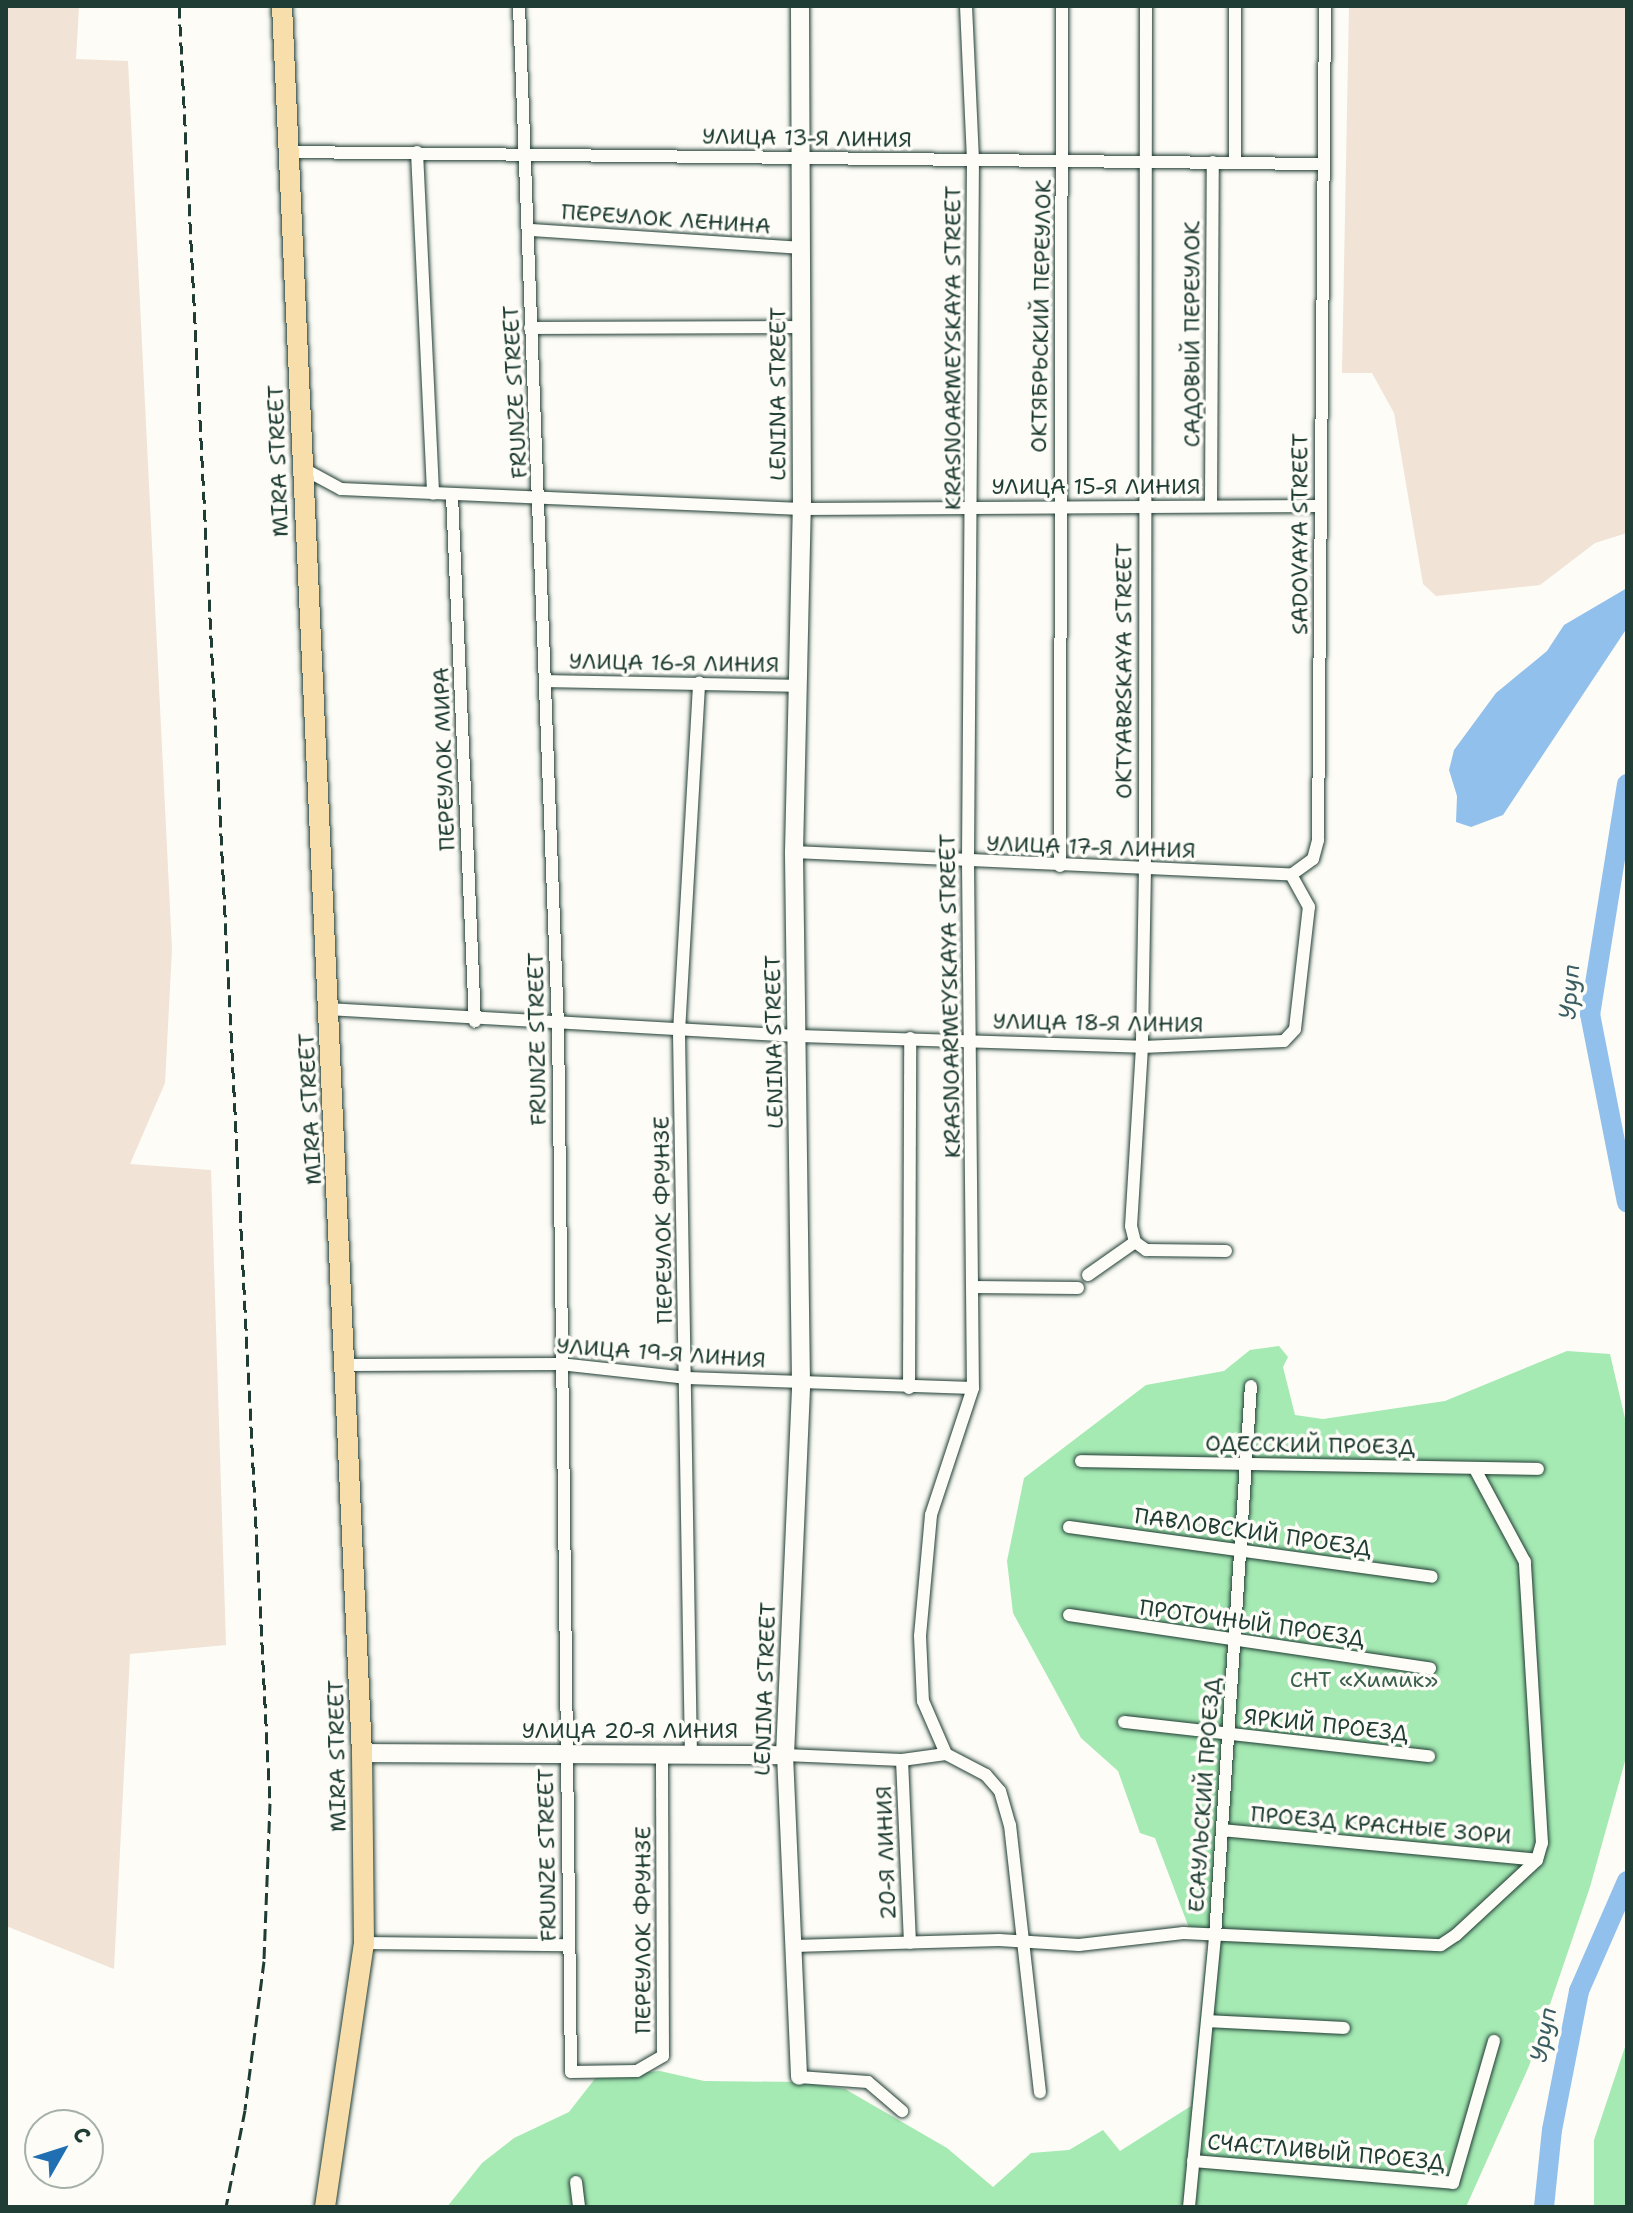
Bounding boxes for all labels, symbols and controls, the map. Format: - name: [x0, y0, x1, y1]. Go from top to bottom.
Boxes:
- street label: УЛИЦА 13-Я ЛИНИЯ: [702, 123, 912, 153]
- street label: ОКТЯБРЬСКИЙ ПЕРЕУЛОК: [1025, 179, 1057, 453]
- street label: KRASNOARMEYSKAYA STREET: [940, 186, 966, 510]
- street label: ПЕРЕУЛОК ЛЕНИНА: [560, 199, 772, 239]
- street label: САДОВЫЙ ПЕРЕУЛОК: [1179, 221, 1205, 447]
- street label: FRUNZE STREET: [497, 305, 533, 479]
- street label: LENINA STREET: [765, 307, 791, 481]
- street label: MIRA STREET: [262, 384, 294, 538]
- street label: SADOVAYA STREET: [1287, 433, 1313, 635]
- street label: УЛИЦА 15-Я ЛИНИЯ: [991, 474, 1201, 500]
- street label: OKTYABRSKAYA STREET: [1111, 543, 1137, 799]
- street label: УЛИЦА 16-Я ЛИНИЯ: [569, 648, 779, 678]
- street label: ПЕРЕУЛОК МИРА: [428, 667, 460, 851]
- street label: УЛИЦА 17-Я ЛИНИЯ: [986, 830, 1196, 864]
- street label: KRASNOARMEYSKAYA STREET: [934, 833, 966, 1159]
- street label: FRUNZE STREET: [522, 952, 552, 1126]
- street label: LENINA STREET: [759, 955, 789, 1129]
- water label: Уруп: [1554, 963, 1586, 1021]
- street label: УЛИЦА 18-Я ЛИНИЯ: [992, 1008, 1204, 1038]
- street label: MIRA STREET: [293, 1032, 327, 1186]
- street label: ПЕРЕУЛОК ФРУНЗЕ: [648, 1116, 678, 1324]
- street label: УЛИЦА 19-Я ЛИНИЯ: [555, 1333, 767, 1373]
- street label: ОДЕССКИЙ ПРОЕЗД: [1205, 1430, 1415, 1460]
- street label: ПАВЛОВСКИЙ ПРОЕЗД: [1133, 1502, 1373, 1562]
- street label: ПРОТОЧНЫЙ ПРОЕЗД: [1138, 1594, 1366, 1652]
- street label: LENINA STREET: [749, 1602, 781, 1776]
- park label: СНТ «Химик»: [1290, 1667, 1438, 1693]
- street label: ЕСАУЛЬСКИЙ ПРОЕЗД: [1183, 1677, 1225, 1913]
- street label: MIRA STREET: [322, 1680, 352, 1832]
- street label: ЯРКИЙ ПРОЕЗД: [1242, 1703, 1410, 1747]
- street label: УЛИЦА 20-Я ЛИНИЯ: [522, 1718, 738, 1744]
- street label: FRUNZE STREET: [532, 1768, 562, 1942]
- street label: 20-Я ЛИНИЯ: [870, 1785, 902, 1921]
- street label: ПРОЕЗД КРАСНЫЕ ЗОРИ: [1250, 1800, 1512, 1850]
- street label: ПЕРЕУЛОК ФРУНЗЕ: [630, 1826, 656, 2034]
- water label: Уруп: [1525, 2005, 1563, 2065]
- north arrow: [24, 2109, 104, 2189]
- text: С: [66, 2120, 97, 2149]
- street label: СЧАСТЛИВЫЙ ПРОЕЗД: [1206, 2128, 1446, 2176]

